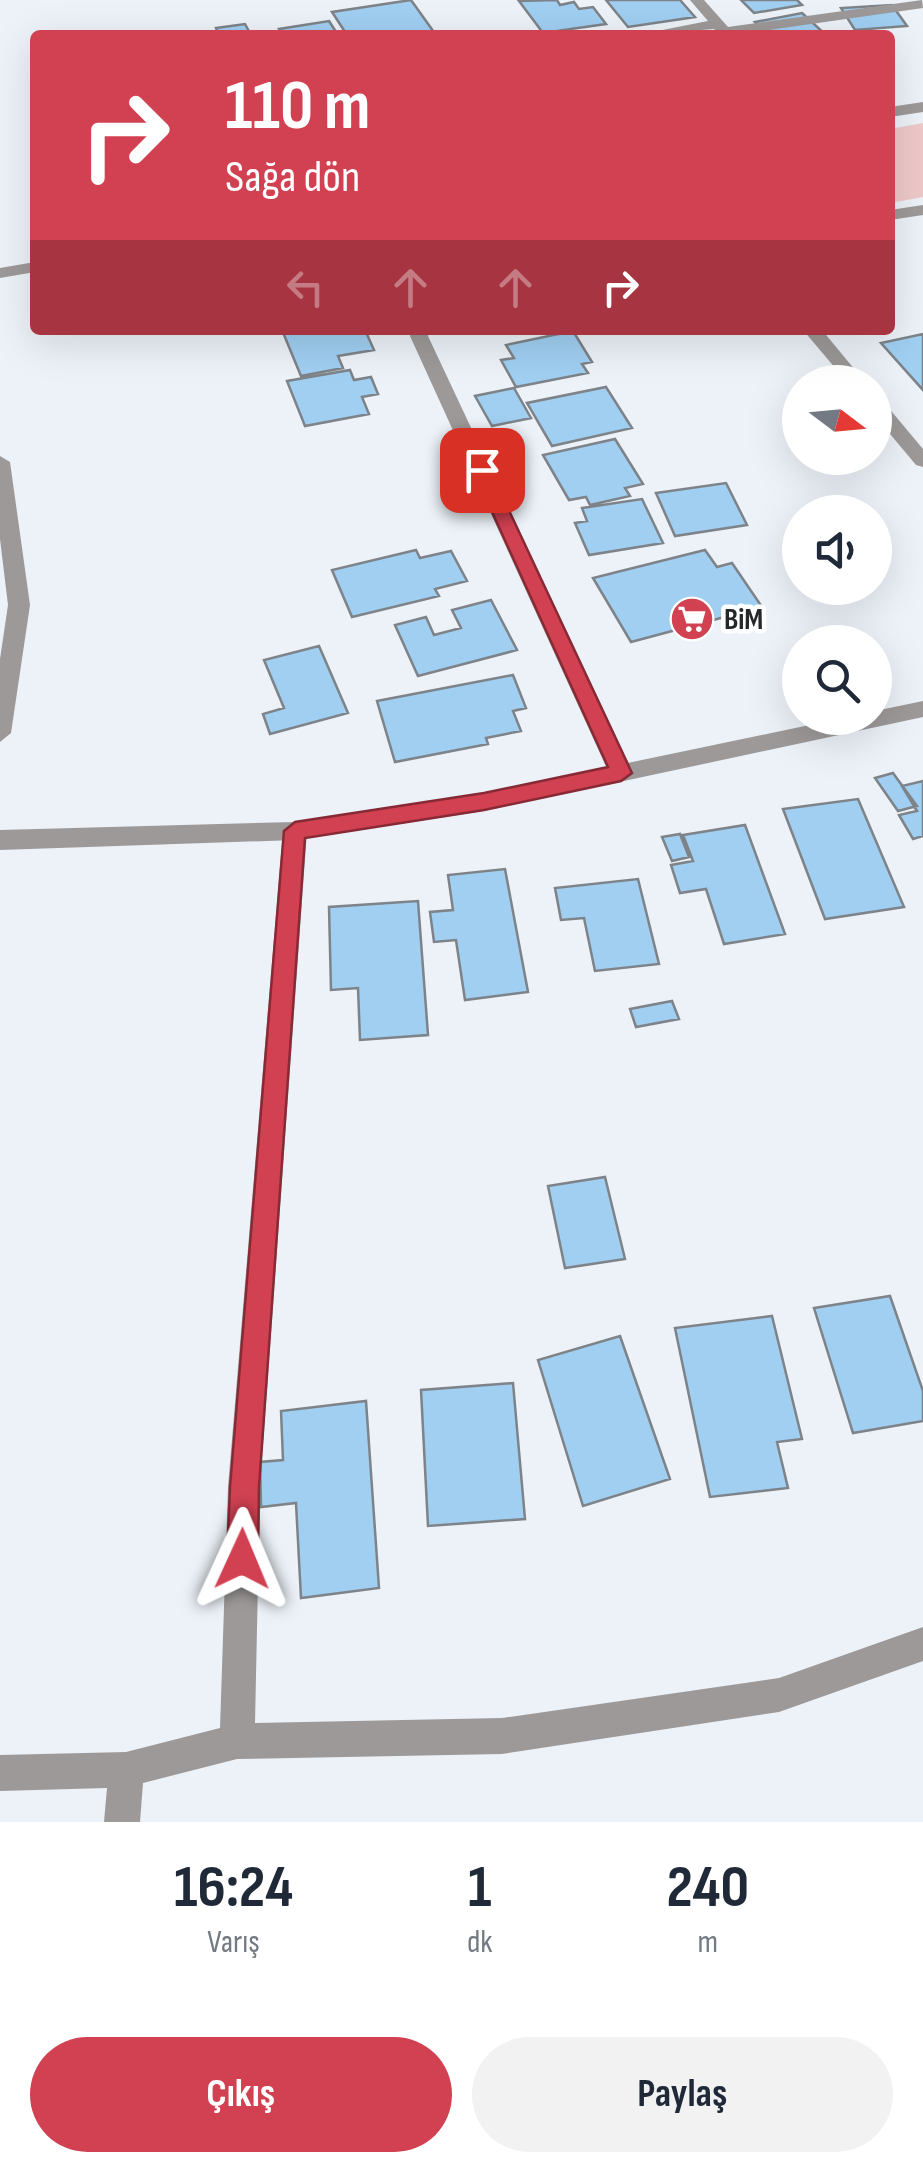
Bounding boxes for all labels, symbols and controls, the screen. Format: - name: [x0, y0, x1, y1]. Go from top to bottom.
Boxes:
- text: 110 m: [225, 65, 371, 149]
- icon: right: [60, 70, 190, 200]
- text: Sağa dön: [225, 150, 360, 205]
- icon: left: [278, 260, 333, 315]
- icon: ahead: [383, 260, 438, 315]
- icon: ahead: [488, 260, 543, 315]
- icon: right: [593, 260, 648, 315]
- north arrow: [782, 365, 892, 475]
- map controls: [782, 365, 892, 735]
- pin: [440, 428, 525, 513]
- icon: arrive: [455, 443, 510, 498]
- button: sound: [782, 495, 892, 605]
- supermarket icon: BiM: [669, 596, 715, 642]
- place label: BiM: [724, 602, 763, 638]
- button: search: [782, 625, 892, 735]
- position arrow: [190, 1507, 294, 1611]
- text: 16:24: [174, 1852, 293, 1924]
- text: 1: [468, 1852, 492, 1924]
- text: 240: [667, 1852, 749, 1924]
- text: Varış: [207, 1923, 260, 1962]
- text: dk: [467, 1923, 493, 1962]
- text: m: [698, 1923, 718, 1962]
- button: Çıkış: [30, 2037, 452, 2152]
- button: Paylaş: [472, 2037, 893, 2152]

